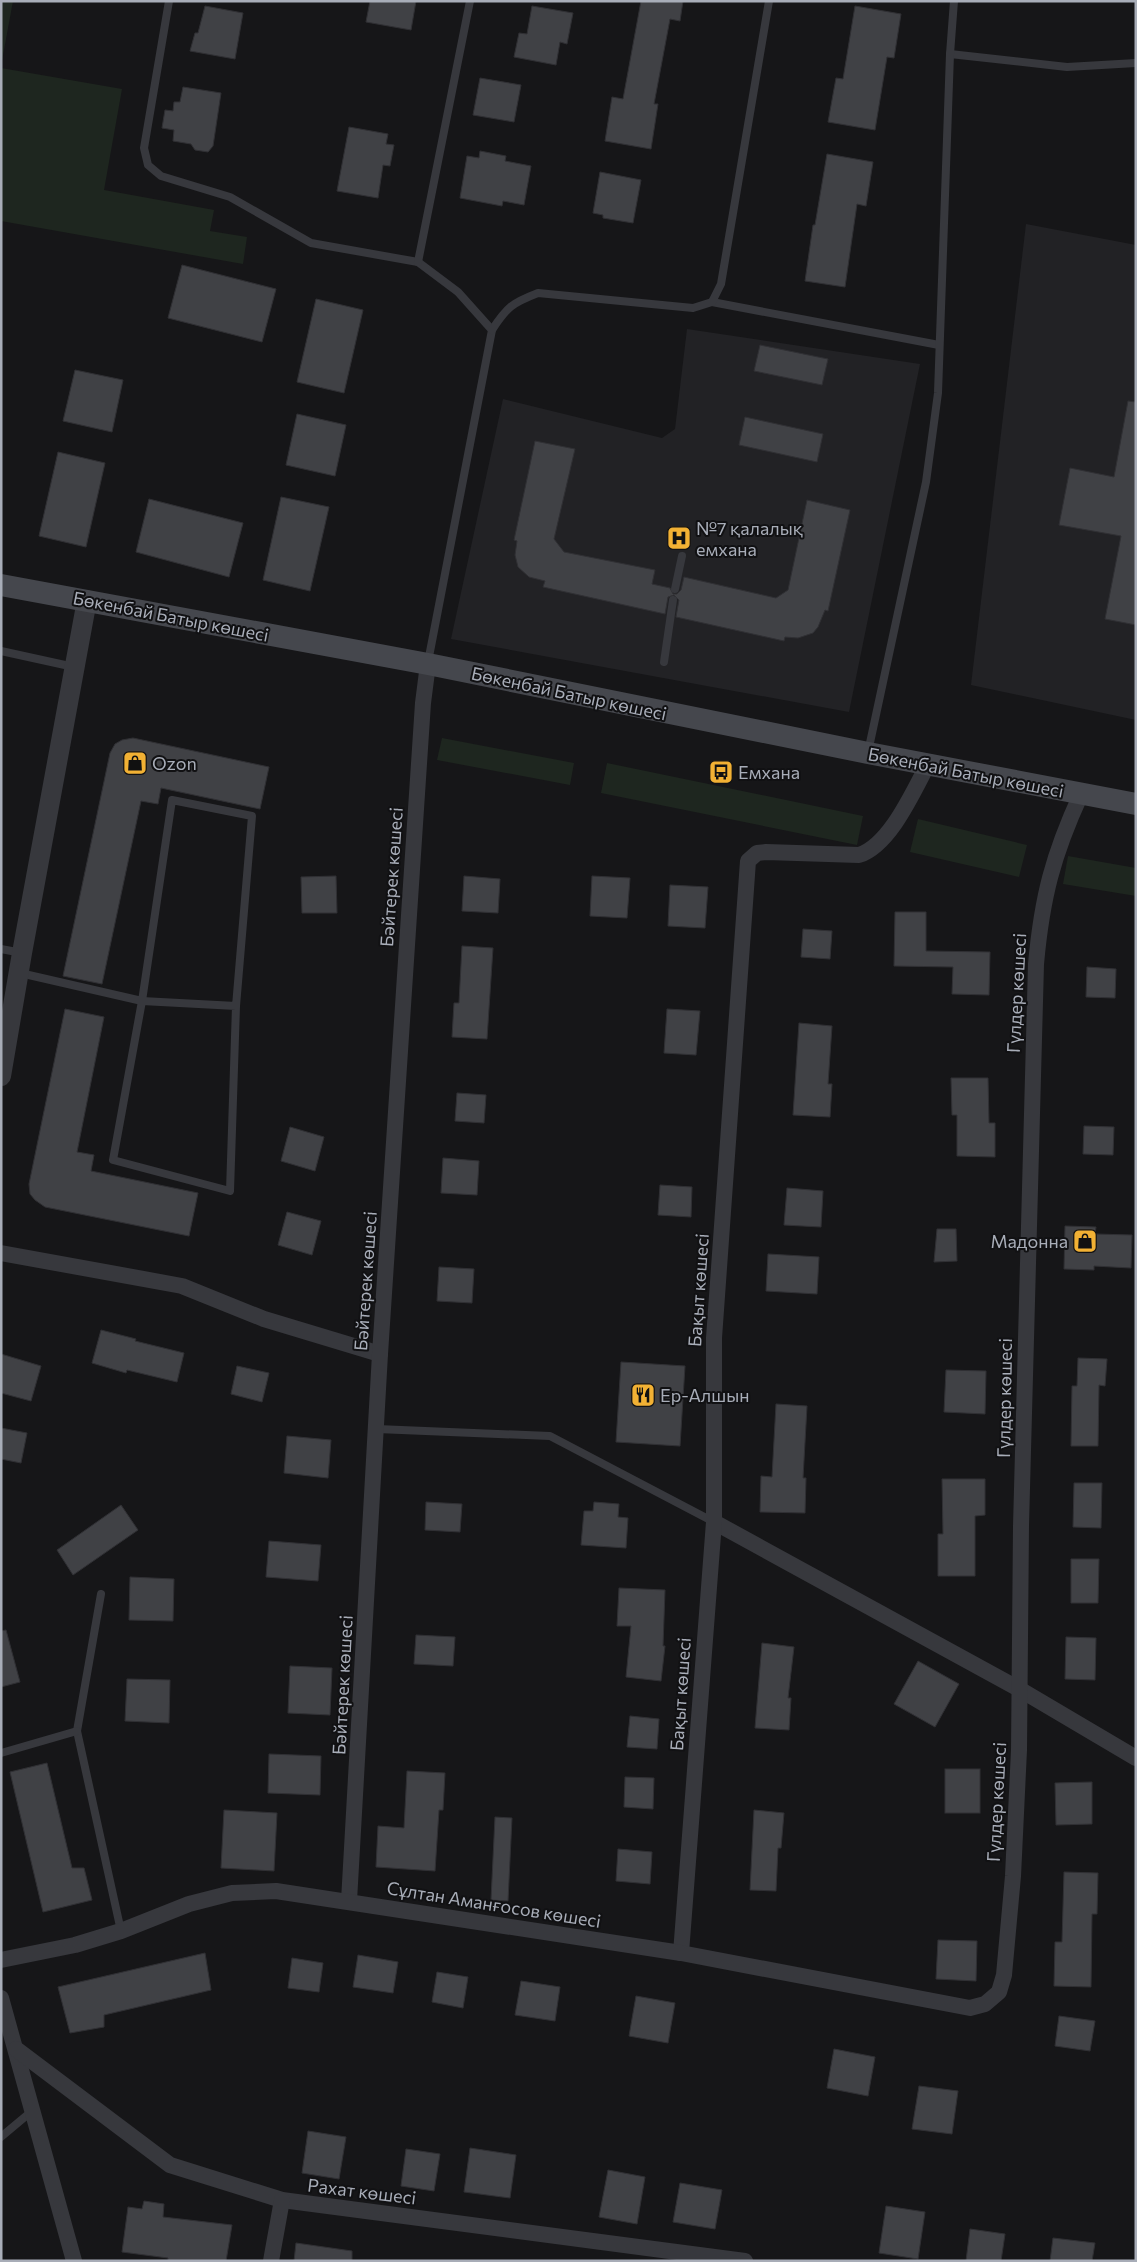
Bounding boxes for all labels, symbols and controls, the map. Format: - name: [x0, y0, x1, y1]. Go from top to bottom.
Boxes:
- place label: №7 қалалық емхана: [696, 517, 803, 560]
- hospital icon: №7 қалалық емхана: [666, 525, 692, 551]
- street label: Бөкенбай Батыр көшесі: [71, 586, 271, 646]
- street label: Бөкенбай Батыр көшесі: [469, 662, 669, 724]
- street label: Бөкенбай Батыр көшесі: [866, 742, 1066, 802]
- shop icon: Ozon: [122, 750, 148, 776]
- place label: Ozon: [152, 752, 197, 774]
- bus stop icon: Емхана: [708, 759, 734, 785]
- place label: Емхана: [738, 761, 800, 783]
- street label: Бәйтерек көшесі: [375, 806, 407, 948]
- street label: Гүлдер көшесі: [1002, 933, 1030, 1053]
- street label: Бәйтерек көшесі: [349, 1210, 381, 1352]
- shop icon: Мадонна: [1072, 1228, 1098, 1254]
- place label: Мадонна: [990, 1230, 1068, 1252]
- street label: Бақыт көшесі: [683, 1233, 713, 1347]
- street label: Гүлдер көшесі: [992, 1338, 1016, 1458]
- restaurant icon: Ер-Алшын: [630, 1382, 656, 1408]
- place label: Ер-Алшын: [660, 1384, 750, 1406]
- street label: Бәйтерек көшесі: [327, 1615, 357, 1755]
- street label: Бақыт көшесі: [665, 1637, 695, 1751]
- street label: Гүлдер көшесі: [982, 1742, 1010, 1862]
- street label: Сұлтан Аманғосов көшесі: [385, 1876, 603, 1932]
- street label: Рахат көшесі: [306, 2173, 418, 2209]

